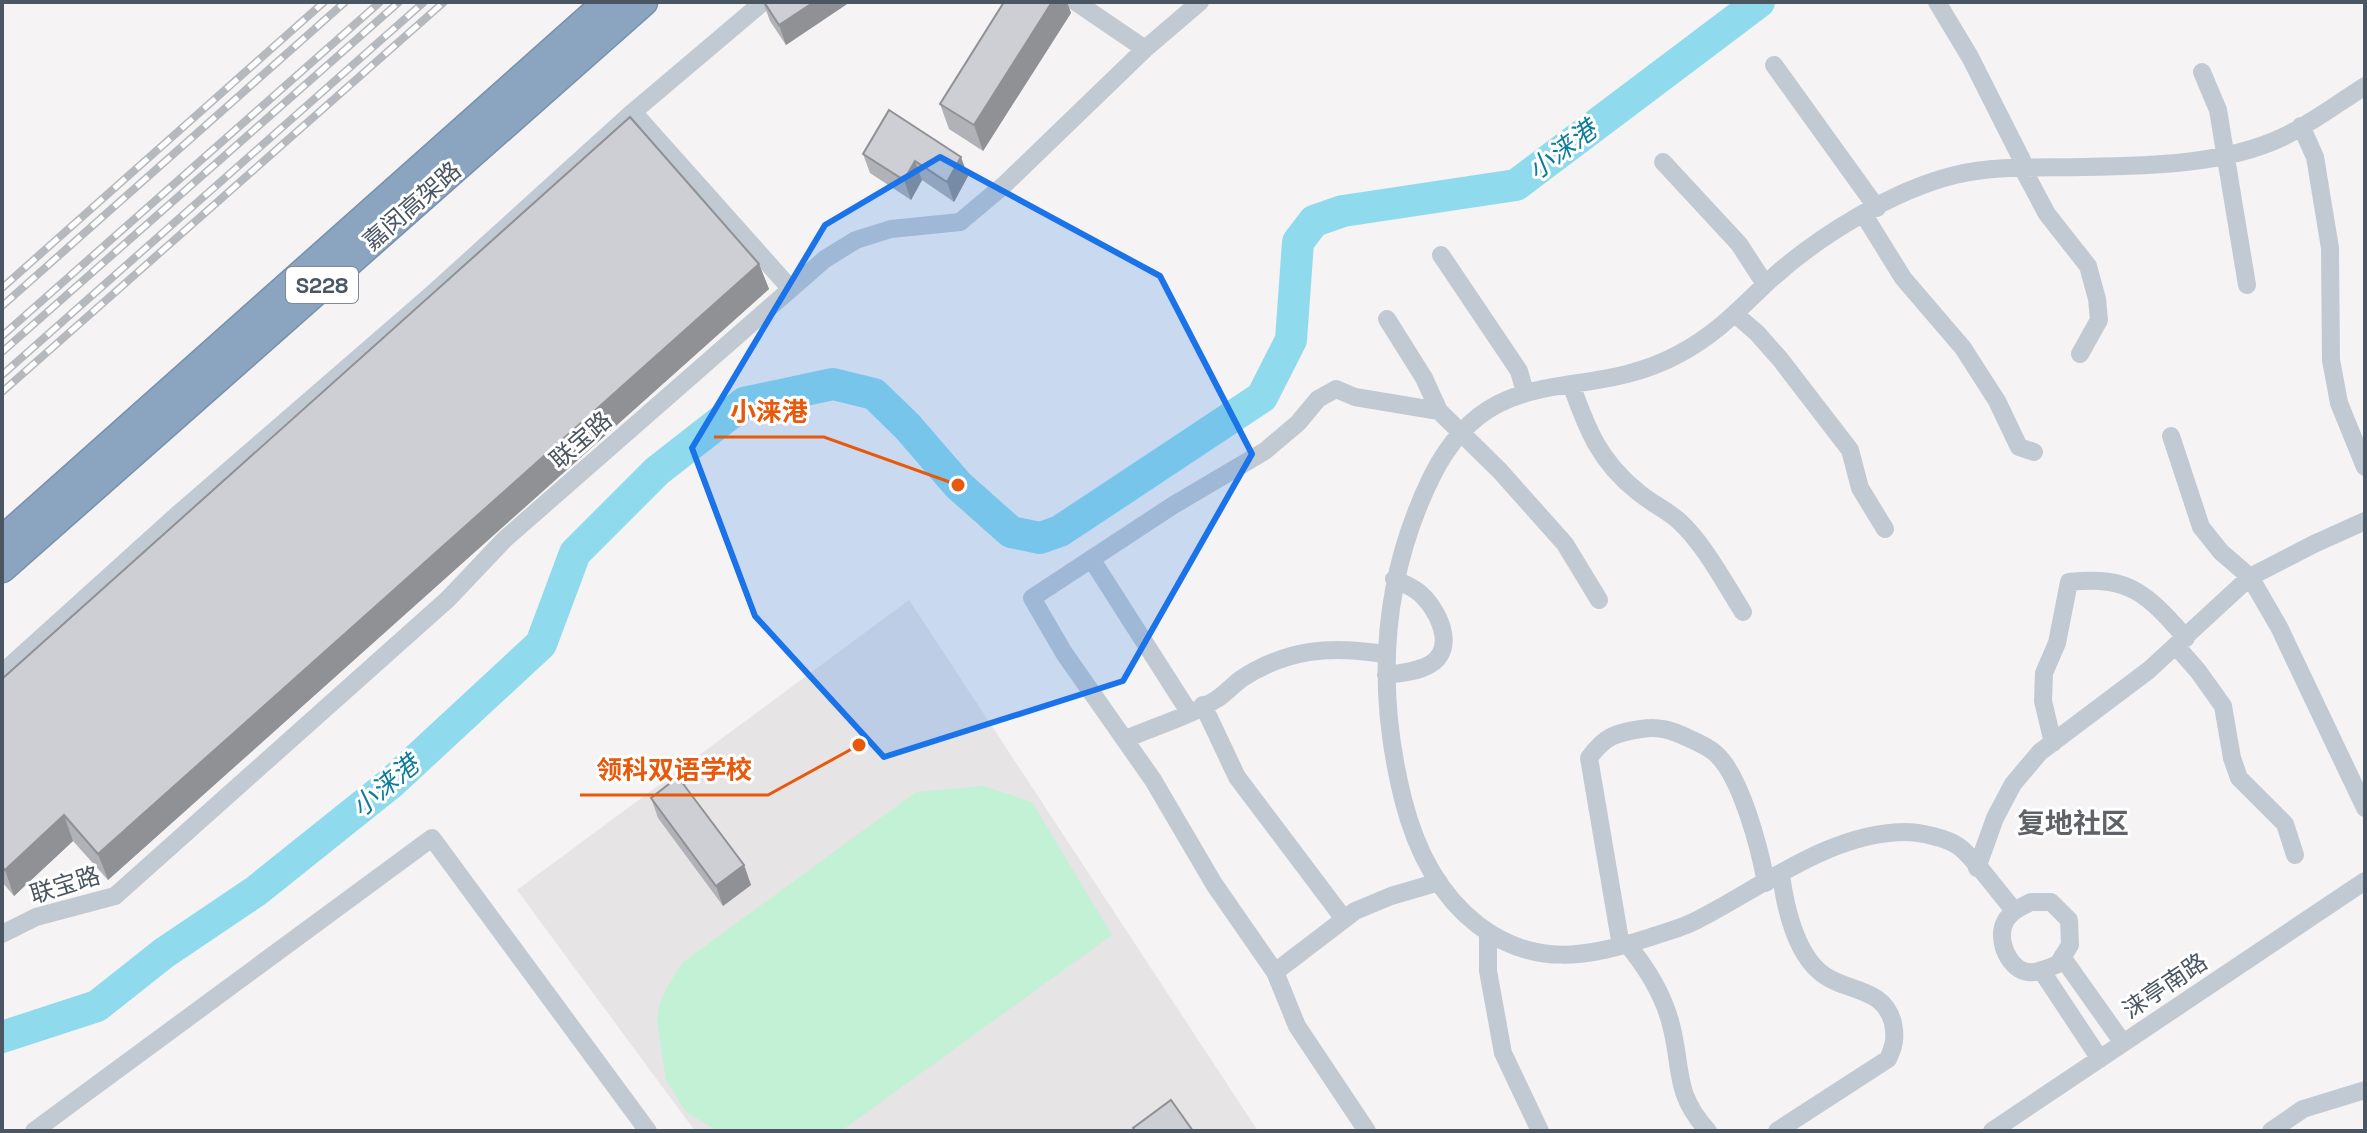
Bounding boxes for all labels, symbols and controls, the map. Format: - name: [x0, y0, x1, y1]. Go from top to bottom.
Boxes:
- water label: 小涞港: [1521, 111, 1607, 187]
- street label: 嘉闵高架路: [356, 155, 467, 257]
- road number: S228: [286, 267, 358, 303]
- callout: 小涞港: [714, 387, 824, 437]
- text: 小涞港: [730, 395, 808, 429]
- street label: 联宝路: [543, 404, 618, 475]
- water label: 小涞港: [344, 745, 429, 824]
- callout: 领科双语学校: [580, 745, 768, 795]
- text: 领科双语学校: [596, 753, 752, 787]
- district label: 复地社区: [2017, 805, 2129, 841]
- street label: 联宝路: [26, 859, 104, 910]
- street label: 涞亭南路: [2116, 946, 2213, 1025]

